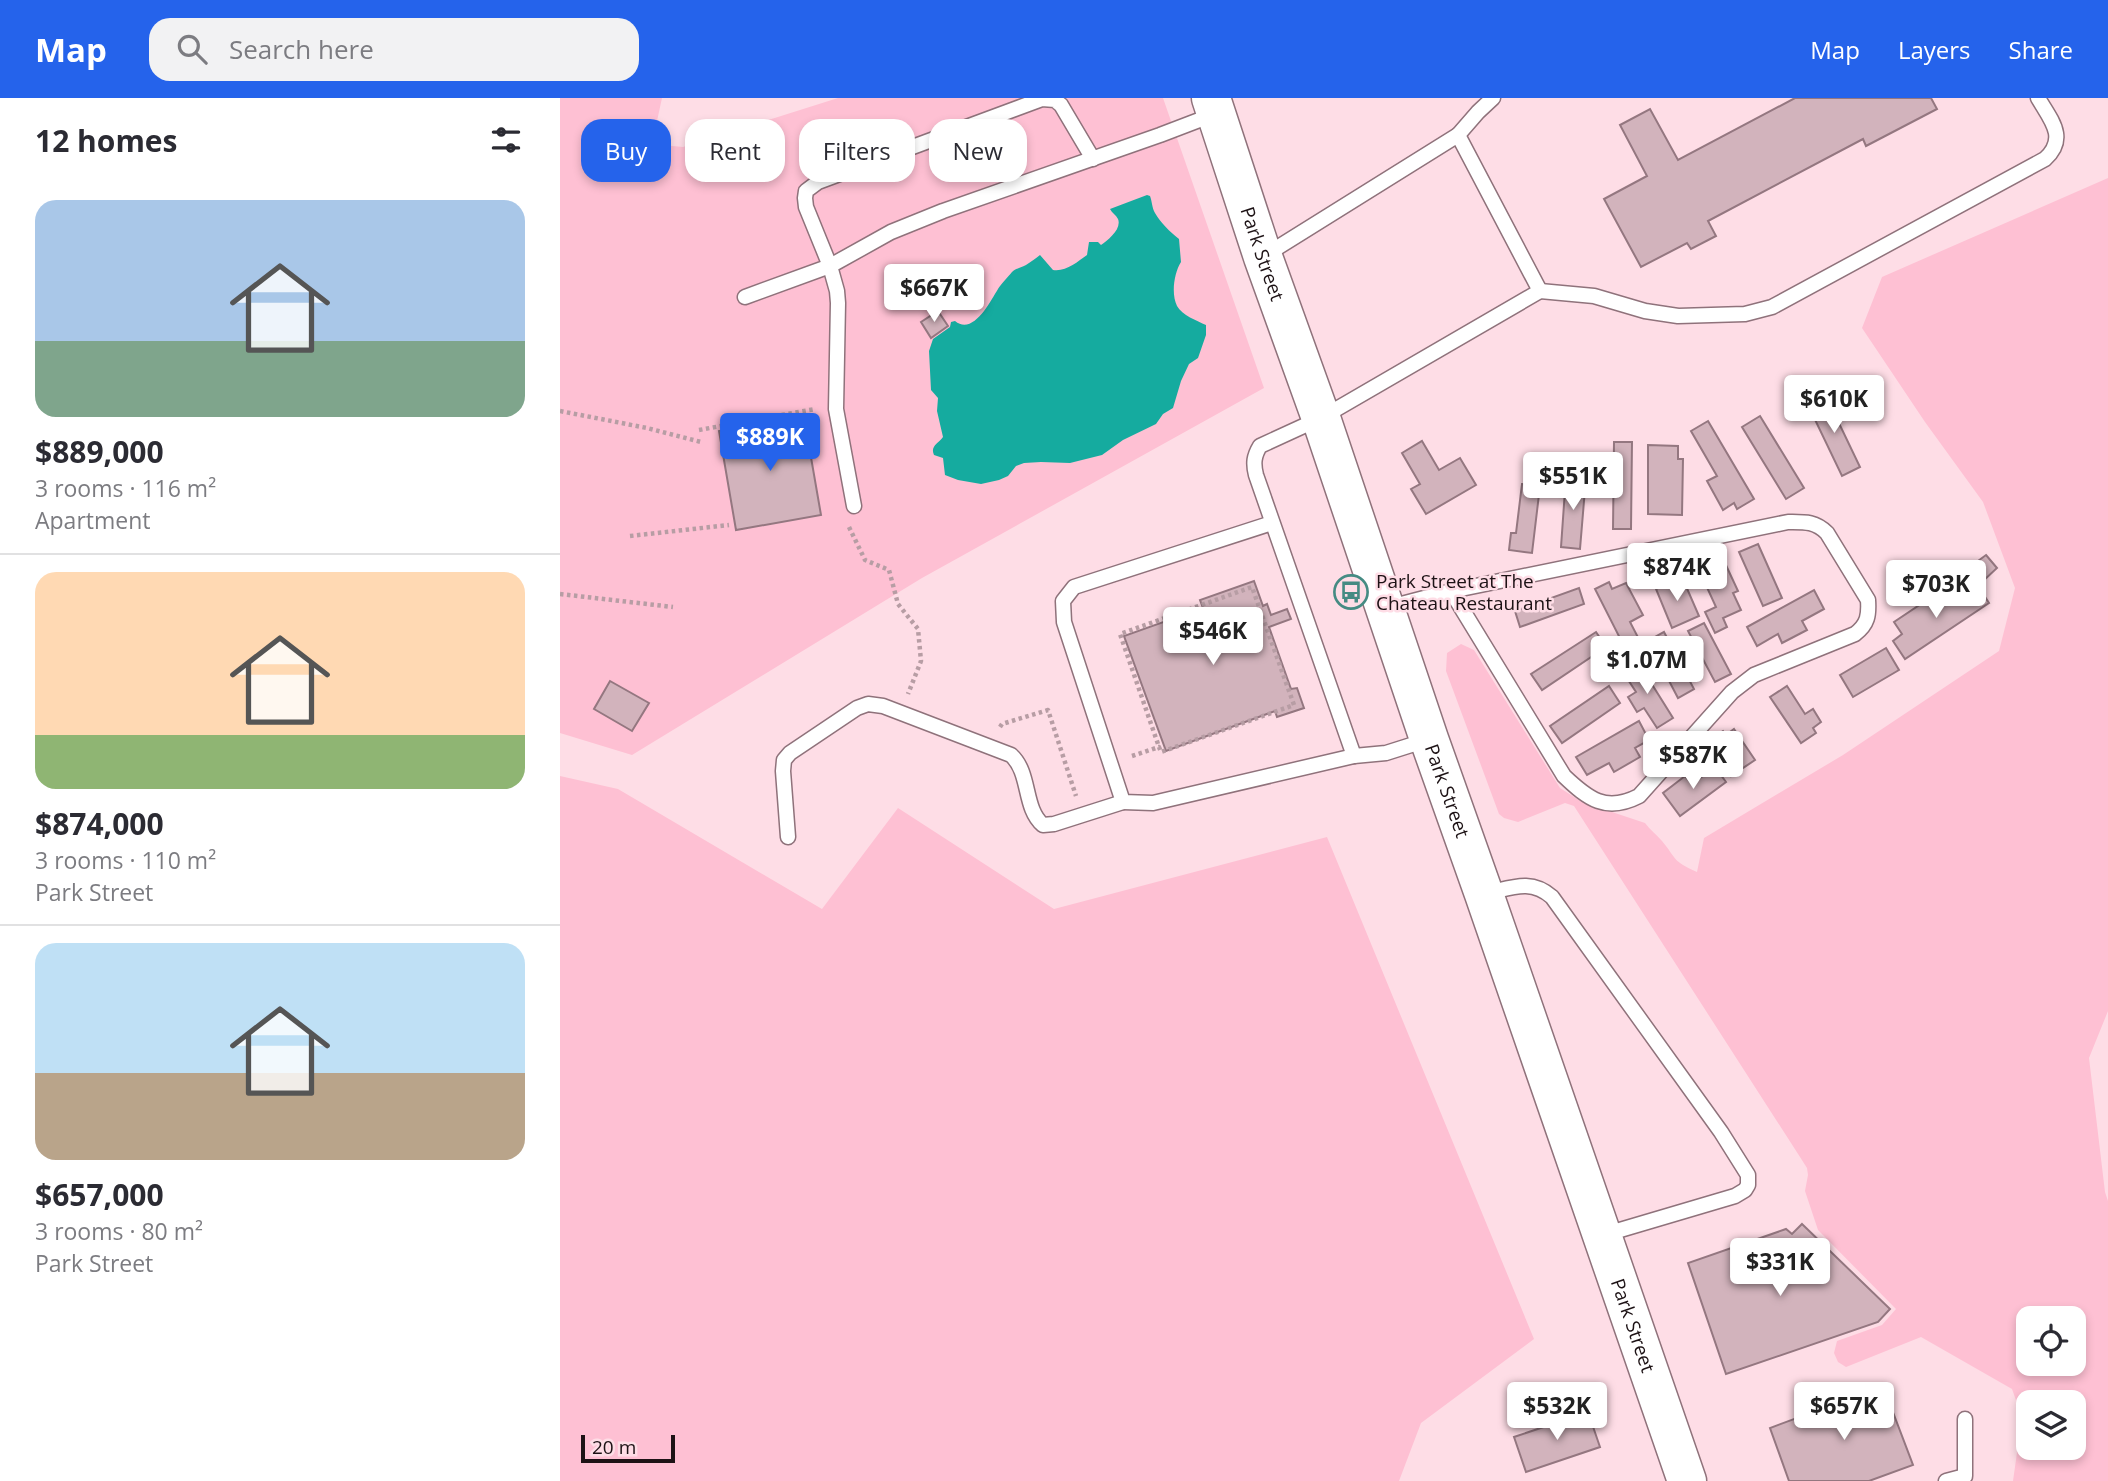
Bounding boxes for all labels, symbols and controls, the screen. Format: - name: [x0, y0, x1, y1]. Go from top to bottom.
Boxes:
- search box: [149, 18, 639, 81]
- text: Map: [35, 27, 107, 72]
- icon: search: [173, 30, 211, 68]
- text: Search here: [229, 31, 374, 67]
- text: Map: [1810, 33, 1860, 66]
- text: Layers: [1898, 33, 1971, 66]
- text: Share: [2009, 33, 2073, 66]
- chip: Buy: [581, 119, 671, 182]
- chip: Rent: [685, 119, 785, 182]
- chip: Filters: [799, 119, 915, 182]
- chip: New: [929, 119, 1027, 182]
- text: 12 homes: [35, 120, 178, 161]
- icon: filters: [487, 121, 525, 159]
- street label: Park Street: [1234, 203, 1291, 305]
- icon: home: [217, 245, 343, 371]
- pin: $667K: [885, 264, 983, 324]
- text: $667K: [900, 271, 968, 303]
- pin: $610K: [1785, 376, 1883, 435]
- text: $610K: [1800, 382, 1868, 414]
- pin: $889K: [721, 414, 819, 473]
- text: $889K: [736, 420, 804, 452]
- text: $889,000: [35, 431, 164, 472]
- pin: $551K: [1524, 452, 1622, 512]
- text: $551K: [1539, 459, 1607, 491]
- text: 3 rooms · 116 m²: [35, 472, 216, 504]
- text: Apartment: [35, 504, 151, 536]
- pin: $874K: [1628, 544, 1726, 603]
- text: $874K: [1643, 550, 1711, 582]
- pin: $703K: [1887, 560, 1985, 620]
- text: $703K: [1902, 567, 1970, 599]
- place label: Park Street at The Chateau Restaurant: [1376, 568, 1552, 616]
- bus stop icon: Park Street at The Chateau Restaurant: [1332, 573, 1370, 611]
- pin: $546K: [1164, 608, 1262, 667]
- text: $546K: [1179, 614, 1247, 646]
- icon: home: [217, 617, 343, 743]
- pin: $1.07M: [1590, 636, 1704, 696]
- text: $1.07M: [1607, 643, 1687, 675]
- pin: $587K: [1644, 732, 1742, 791]
- text: $587K: [1659, 738, 1727, 770]
- street label: Park Street: [1419, 740, 1476, 841]
- text: $874,000: [35, 803, 164, 844]
- text: 3 rooms · 110 m²: [35, 844, 216, 876]
- text: Park Street: [35, 876, 153, 908]
- icon: home: [217, 988, 343, 1114]
- text: $657,000: [35, 1174, 164, 1215]
- text: 3 rooms · 80 m²: [35, 1215, 203, 1247]
- pin: $331K: [1731, 1238, 1829, 1298]
- text: $331K: [1746, 1245, 1814, 1277]
- text: Park Street: [35, 1247, 153, 1279]
- street label: Park Street: [1605, 1275, 1662, 1376]
- map controls: [2016, 1306, 2086, 1460]
- button: locate: [2016, 1306, 2086, 1376]
- pin: $532K: [1508, 1382, 1606, 1442]
- pin: $657K: [1795, 1382, 1893, 1442]
- text: $532K: [1523, 1389, 1591, 1421]
- text: $657K: [1810, 1389, 1878, 1421]
- button: layers: [2016, 1390, 2086, 1460]
- scale bar: [581, 1432, 676, 1464]
- text: 20 m: [592, 1434, 636, 1460]

